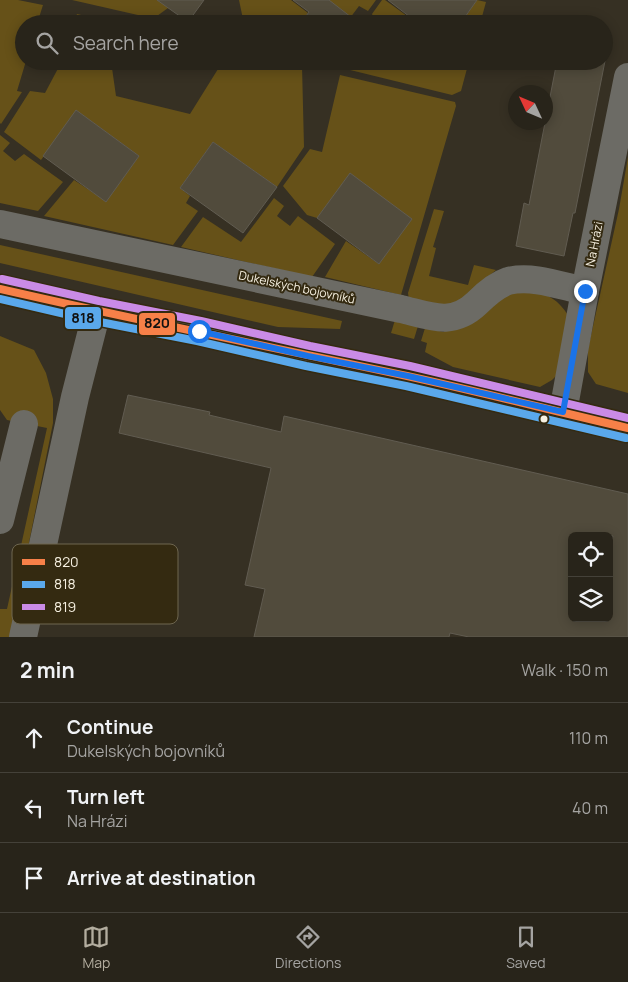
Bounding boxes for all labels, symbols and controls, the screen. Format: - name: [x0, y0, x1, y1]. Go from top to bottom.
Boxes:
- search box: [15, 15, 613, 70]
- icon: search: [33, 29, 61, 57]
- text: Search here: [73, 30, 179, 56]
- north arrow: [508, 85, 553, 130]
- street label: Na Hrázi: [581, 220, 607, 268]
- street label: Dukelských bojovníků: [237, 266, 357, 308]
- route end: [574, 280, 597, 303]
- line badge: 818: [64, 306, 102, 330]
- text: 818: [71, 308, 95, 327]
- line badge: 820: [138, 312, 176, 336]
- text: 820: [144, 313, 170, 332]
- route start: [188, 320, 211, 343]
- unlabelled marker: [539, 414, 549, 424]
- map controls: [568, 532, 613, 622]
- button: locate: [568, 532, 613, 577]
- legend: [12, 544, 178, 624]
- text: 820: [54, 552, 79, 571]
- text: 818: [54, 574, 76, 593]
- button: layers: [568, 577, 613, 622]
- text: 819: [54, 597, 76, 616]
- text: 2 min: [20, 656, 75, 684]
- text: Walk · 150 m: [521, 659, 608, 681]
- text: Continue: [67, 714, 153, 740]
- icon: ahead: [20, 724, 48, 752]
- text: 110 m: [569, 727, 608, 749]
- text: Dukelských bojovníků: [67, 740, 225, 762]
- text: Turn left: [67, 784, 145, 810]
- icon: left: [20, 794, 48, 822]
- text: 40 m: [572, 797, 608, 819]
- text: Na Hrázi: [67, 810, 128, 832]
- icon: arrive: [20, 864, 48, 892]
- text: Arrive at destination: [67, 865, 256, 891]
- tab: Map: [82, 923, 110, 972]
- tab: Directions: [275, 923, 341, 972]
- tab: Saved: [506, 923, 546, 972]

